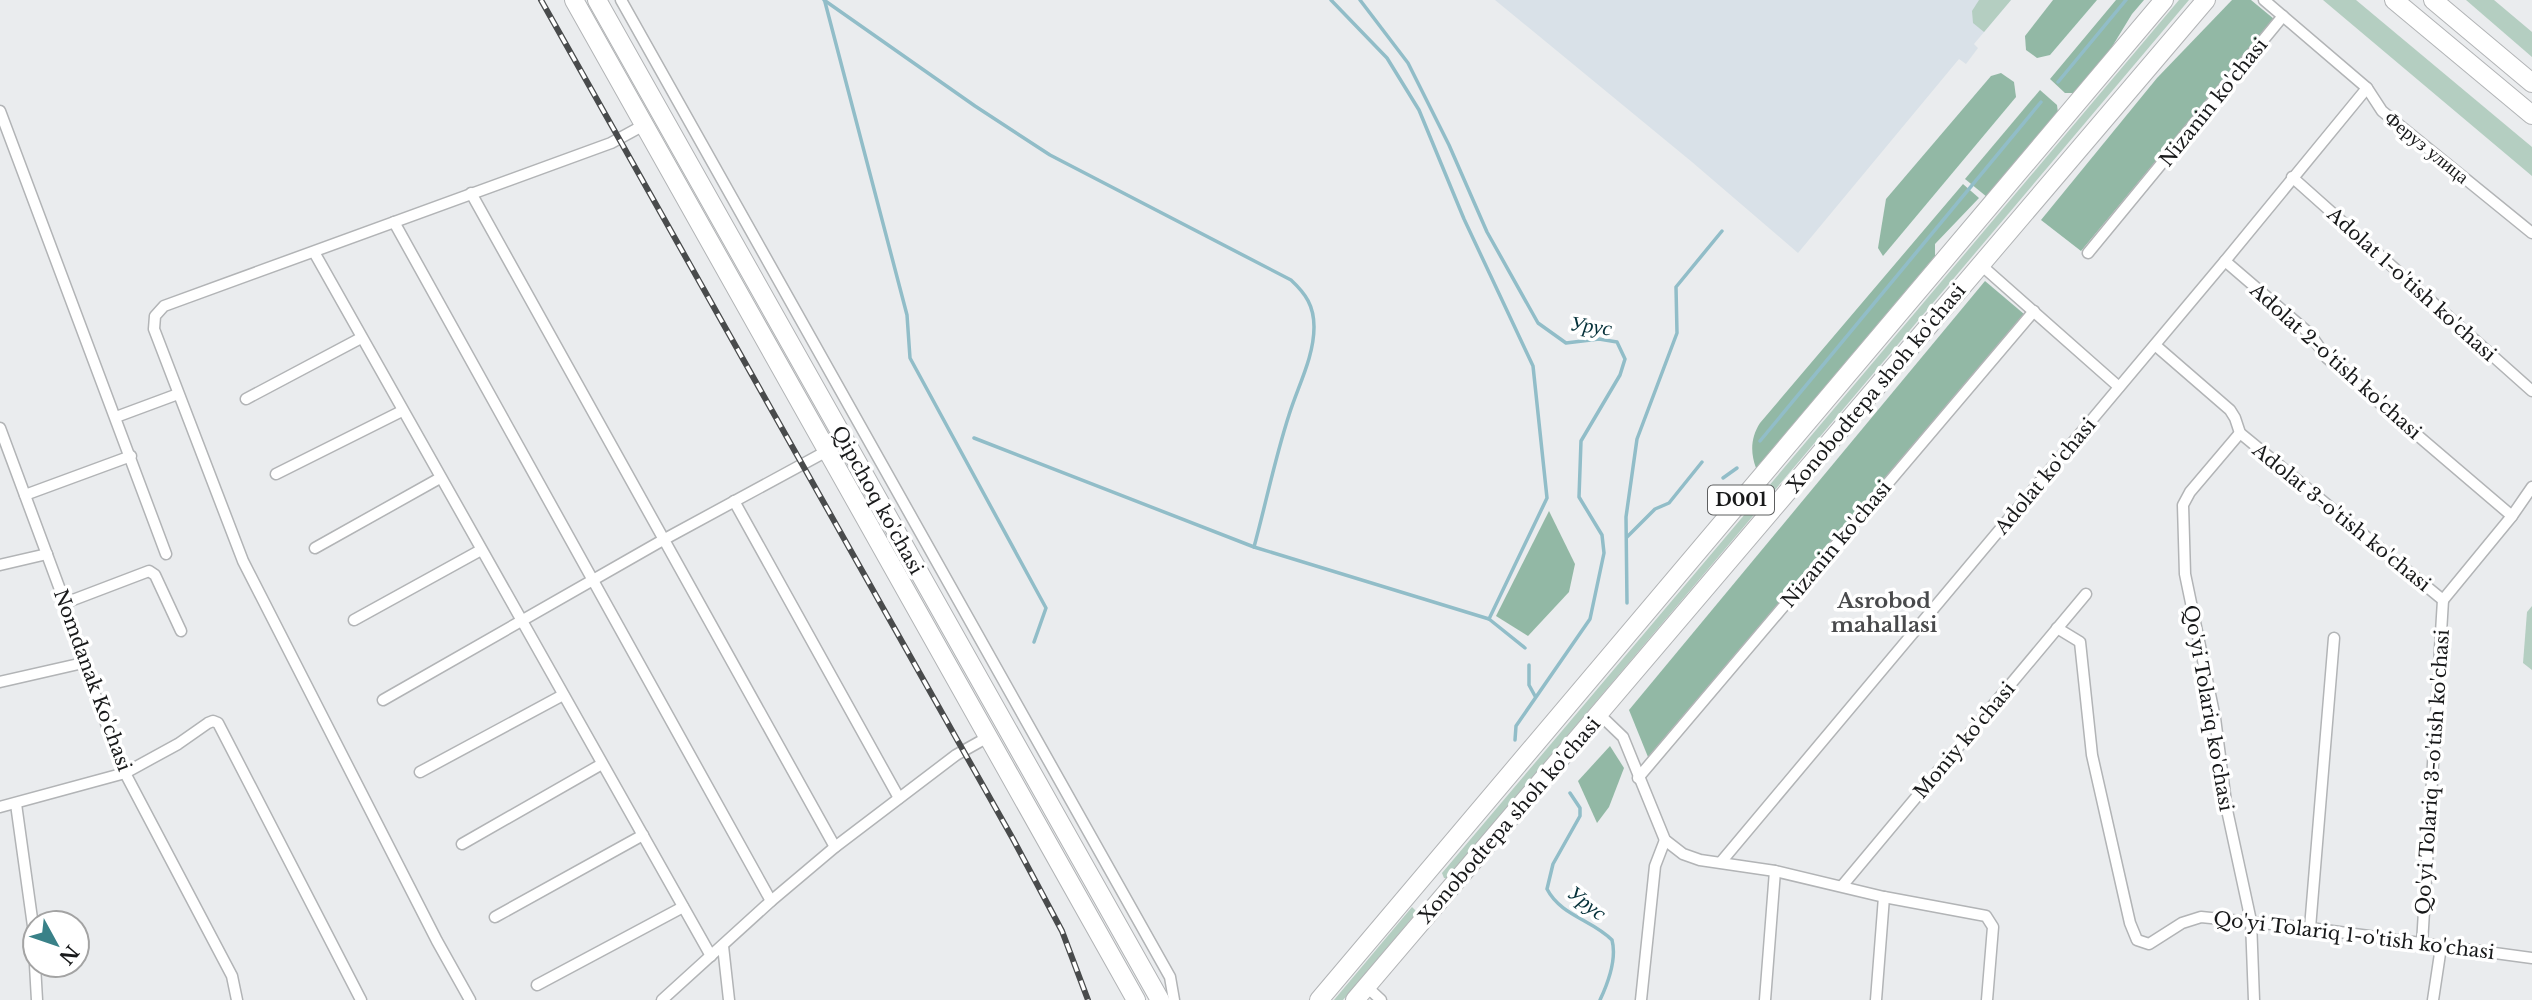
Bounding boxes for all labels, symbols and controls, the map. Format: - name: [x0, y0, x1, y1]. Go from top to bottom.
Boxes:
- street label: Nizanin ko'chasi: [2155, 33, 2272, 171]
- street label: Феруз улица: [2380, 106, 2474, 189]
- street label: Adolat 1-o'tish ko'chasi: [2322, 202, 2501, 366]
- street label: Adolat 2-o'tish ko'chasi: [2245, 278, 2426, 445]
- street label: Xonobodtepa shoh ko'chasi: [1782, 279, 1971, 497]
- water label: Урус: [1568, 310, 1614, 342]
- street label: Adolat ko'chasi: [1989, 413, 2101, 540]
- street label: Qipchoq ko'chasi: [827, 422, 928, 579]
- street label: Adolat 3-o'tish ko'chasi: [2247, 438, 2436, 596]
- street label: Nizanin ko'chasi: [1777, 476, 1896, 612]
- road number: D001: [1708, 486, 1774, 514]
- street label: Nomdanak Ko'chasi: [49, 586, 136, 775]
- district label: Asrobod mahallasi: [1831, 588, 1938, 638]
- street label: Qo'yi Tolariq ko'chasi: [2179, 603, 2238, 813]
- street label: Qo'yi Tolariq 3-o'tish ko'chasi: [2411, 628, 2454, 916]
- street label: Moniy ko'chasi: [1909, 677, 2020, 803]
- street label: Xonobodtepa shoh ko'chasi: [1414, 712, 1605, 928]
- water label: Урус: [1562, 880, 1612, 927]
- street label: Qo'yi Tolariq 1-o'tish ko'chasi: [2212, 907, 2496, 964]
- north arrow: [21, 909, 91, 979]
- text: N: [54, 940, 83, 969]

